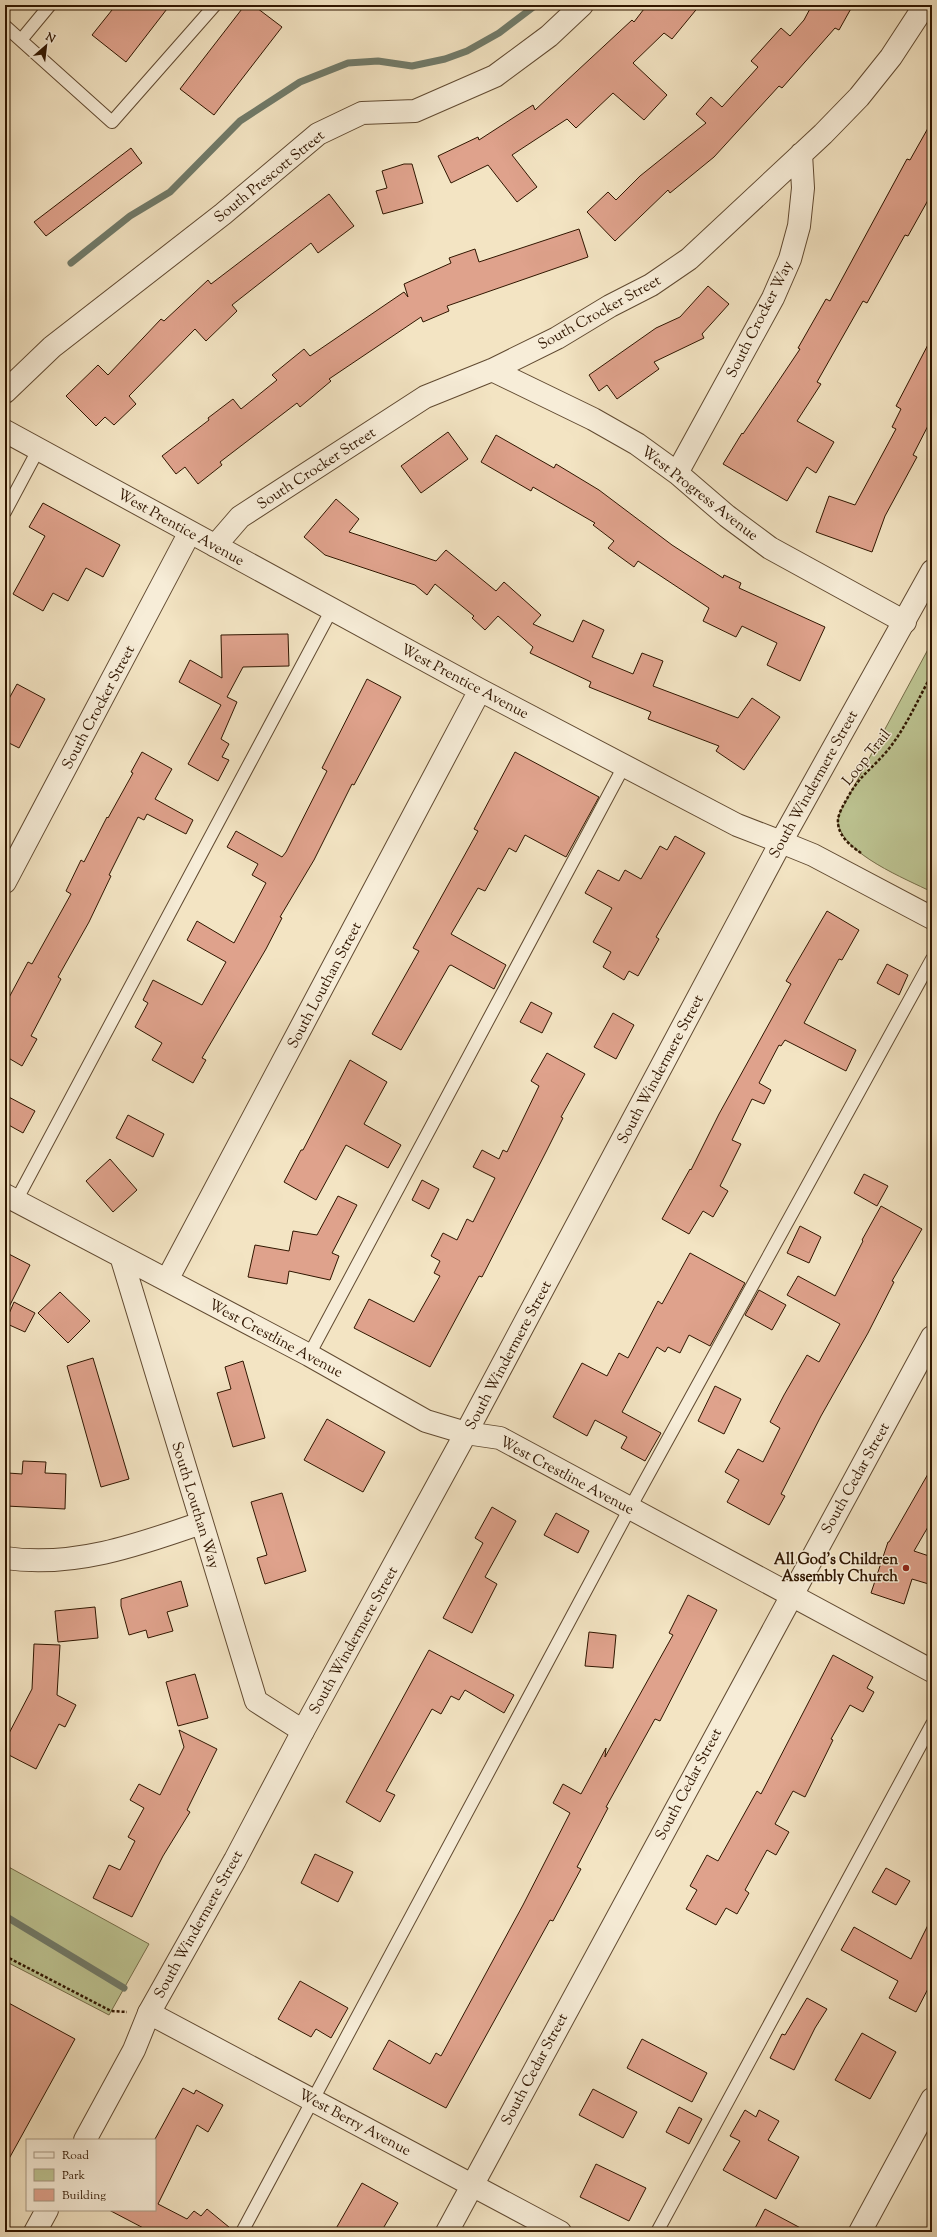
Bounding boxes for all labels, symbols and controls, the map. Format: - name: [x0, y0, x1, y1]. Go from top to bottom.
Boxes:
- north arrow: [26, 26, 66, 66]
- text: N: [42, 28, 58, 47]
- street label: South Prescott Street: [210, 126, 330, 228]
- street label: South Crocker Way: [722, 257, 799, 382]
- street label: South Crocker Street: [534, 271, 665, 356]
- street label: South Crocker Street: [253, 423, 380, 516]
- street label: West Progress Avenue: [636, 442, 762, 547]
- street label: West Prentice Avenue: [113, 485, 248, 572]
- street label: West Prentice Avenue: [397, 640, 532, 725]
- street label: South Crocker Street: [58, 642, 141, 773]
- street label: South Windermere Street: [765, 707, 864, 863]
- street label: Loop Trail: [838, 725, 896, 791]
- street label: South Louthan Street: [283, 919, 368, 1053]
- street label: South Windermere Street: [613, 991, 710, 1148]
- street label: South Windermere Street: [461, 1277, 558, 1434]
- street label: West Crestline Avenue: [204, 1295, 346, 1384]
- street label: South Cedar Street: [817, 1419, 896, 1538]
- street label: West Crestline Avenue: [495, 1432, 637, 1521]
- street label: South Louthan Way: [165, 1439, 224, 1572]
- place label: All God's Children Assembly Church: [774, 1550, 898, 1588]
- street label: South Windermere Street: [305, 1563, 404, 1719]
- marker: All God's Children Assembly Church: [901, 1563, 911, 1573]
- street label: South Cedar Street: [651, 1725, 728, 1845]
- street label: South Windermere Street: [150, 1847, 249, 2003]
- street label: South Cedar Street: [497, 2010, 574, 2130]
- street label: West Berry Avenue: [294, 2085, 414, 2162]
- legend: [26, 2139, 156, 2211]
- text: Road: [62, 2147, 89, 2165]
- text: Park: [62, 2167, 85, 2185]
- text: Building: [62, 2187, 106, 2205]

